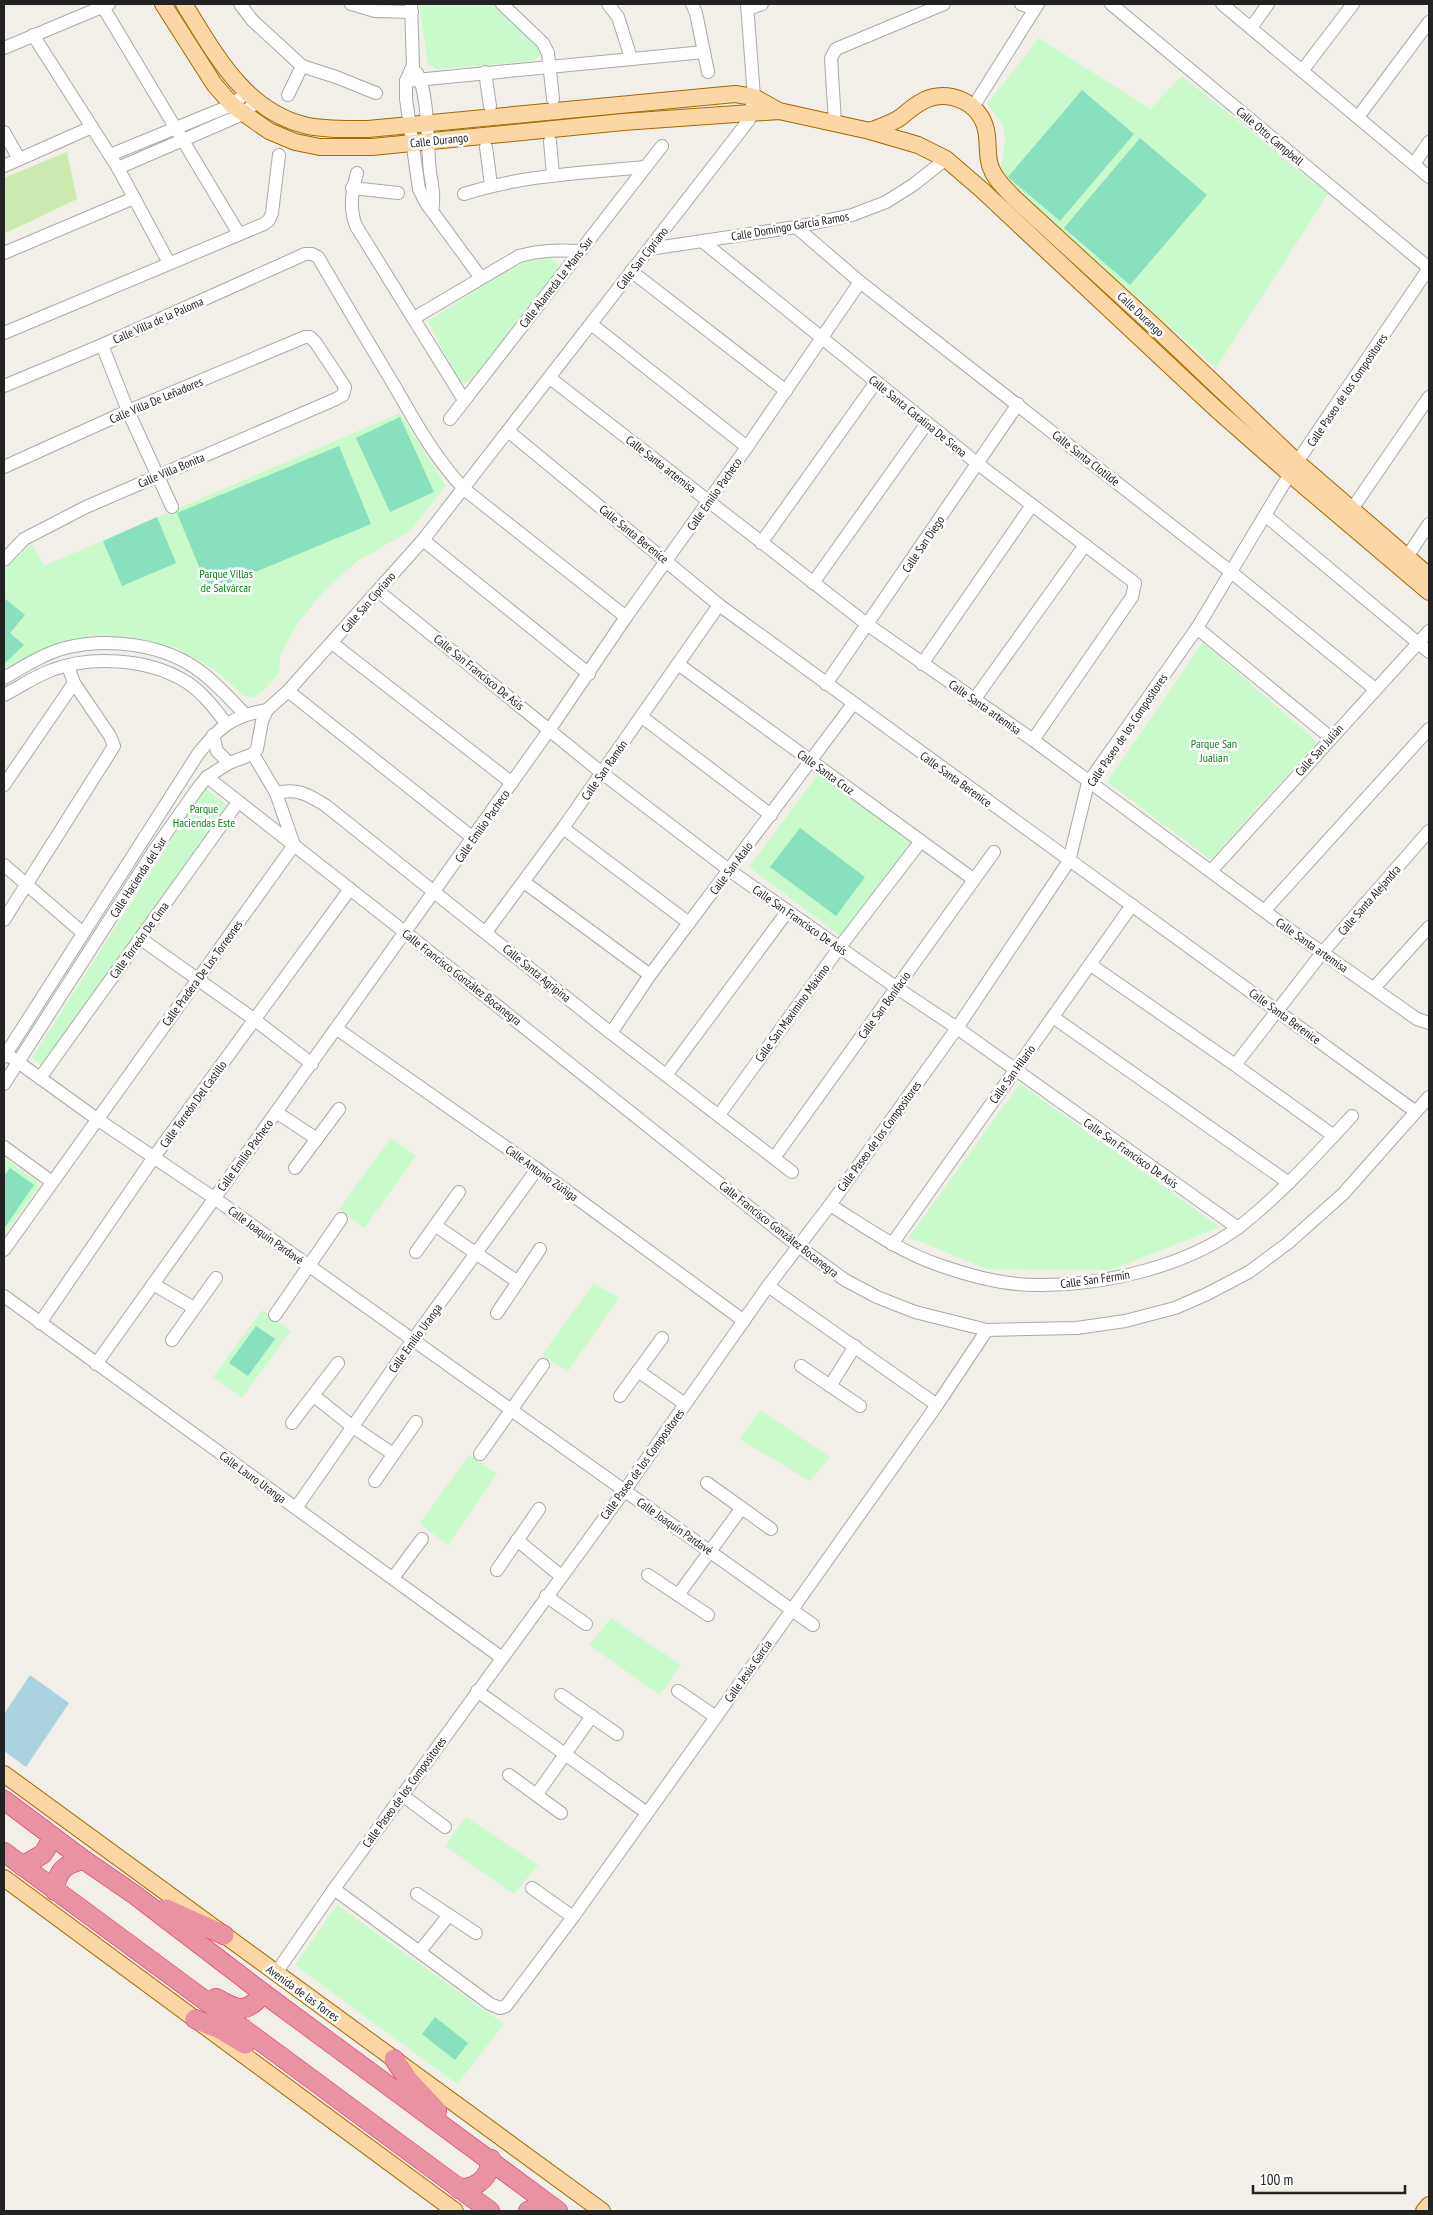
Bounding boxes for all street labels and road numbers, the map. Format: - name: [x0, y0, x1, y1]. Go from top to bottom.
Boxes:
- street label: Calle Otto Campbell: [1233, 104, 1307, 169]
- street label: Calle Durango: [409, 129, 469, 151]
- street label: Calle Domingo García Ramos: [730, 208, 850, 244]
- street label: Calle San Cipriano: [613, 224, 671, 292]
- street label: Calle Alameda Le Mans Sur: [516, 233, 597, 331]
- street label: Calle Durango: [1115, 289, 1167, 339]
- street label: Calle Villa de la Paloma: [110, 293, 206, 347]
- street label: Calle Paseo de los Compositores: [1304, 331, 1390, 449]
- street label: Calle Santa Catalina De Siena: [866, 372, 970, 460]
- street label: Calle Villa De Leñadores: [107, 374, 205, 426]
- street label: Calle Santa Clotilde: [1049, 427, 1123, 489]
- street label: Calle Santa artemisa: [623, 432, 699, 496]
- street label: Calle Villa Bonita: [135, 449, 207, 491]
- street label: Calle Emilio Pacheco: [683, 455, 745, 533]
- street label: Calle Santa Berenice: [596, 501, 672, 567]
- street label: Calle San Diego: [899, 513, 947, 575]
- street label: Calle San Cipriano: [338, 569, 398, 635]
- street label: Calle San Francisco De Asís: [431, 631, 527, 713]
- street label: Calle Paseo de los Compositores: [1084, 671, 1170, 789]
- street label: Calle Santa artemisa: [946, 677, 1024, 738]
- street label: Calle San Julián: [1292, 721, 1346, 779]
- street label: Calle San Ramón: [578, 737, 630, 803]
- street label: Calle Santa Cruz: [794, 746, 858, 798]
- street label: Calle Santa Berenice: [917, 748, 995, 810]
- street label: Calle Emilio Pacheco: [451, 787, 513, 865]
- street label: Calle Hacienda del Sur: [106, 833, 170, 920]
- street label: Calle San Atalo: [706, 839, 756, 897]
- street label: Calle Santa Alejandra: [1334, 862, 1404, 938]
- street label: Calle San Francisco De Asís: [750, 882, 850, 958]
- street label: Calle Torreón De Cima: [106, 899, 172, 981]
- street label: Calle Santa artemisa: [1273, 915, 1351, 976]
- street label: Calle Pradera De Los Torreones: [159, 917, 245, 1029]
- street label: Calle Francisco González Bocanegra: [399, 926, 525, 1028]
- street label: Calle Santa Agripina: [500, 941, 574, 1005]
- street label: Calle San Maximino Máximo: [751, 961, 833, 1065]
- street label: Calle San Bonifacio: [855, 968, 913, 1042]
- street label: Calle Santa Berenice: [1246, 985, 1324, 1047]
- street label: Calle San Hilario: [986, 1042, 1038, 1106]
- street label: Calle Torreón Del Castillo: [156, 1057, 230, 1151]
- street label: Calle Paseo de los Compositores: [834, 1078, 924, 1194]
- street label: Calle San Francisco De Asís: [1081, 1115, 1181, 1191]
- street label: Calle Emilio Pacheco: [214, 1116, 276, 1194]
- street label: Calle Antonio Zúñiga: [503, 1142, 581, 1204]
- street label: Calle Francisco González Bocanegra: [716, 1178, 842, 1280]
- street label: Calle Joaquín Pardavé: [225, 1203, 307, 1267]
- street label: Calle San Fermín: [1059, 1267, 1131, 1291]
- street label: Calle Emilio Uranga: [385, 1300, 445, 1375]
- street label: Calle Paseo de los Compositores: [597, 1406, 687, 1522]
- street label: Calle Lauro Uranga: [217, 1448, 289, 1506]
- street label: Calle Joaquín Pardavé: [634, 1494, 716, 1558]
- street label: Calle Jesús García: [721, 1637, 775, 1705]
- street label: Calle Paseo de los Compositores: [359, 1734, 449, 1850]
- street label: Avenida de las Torres: [263, 1961, 343, 2025]

